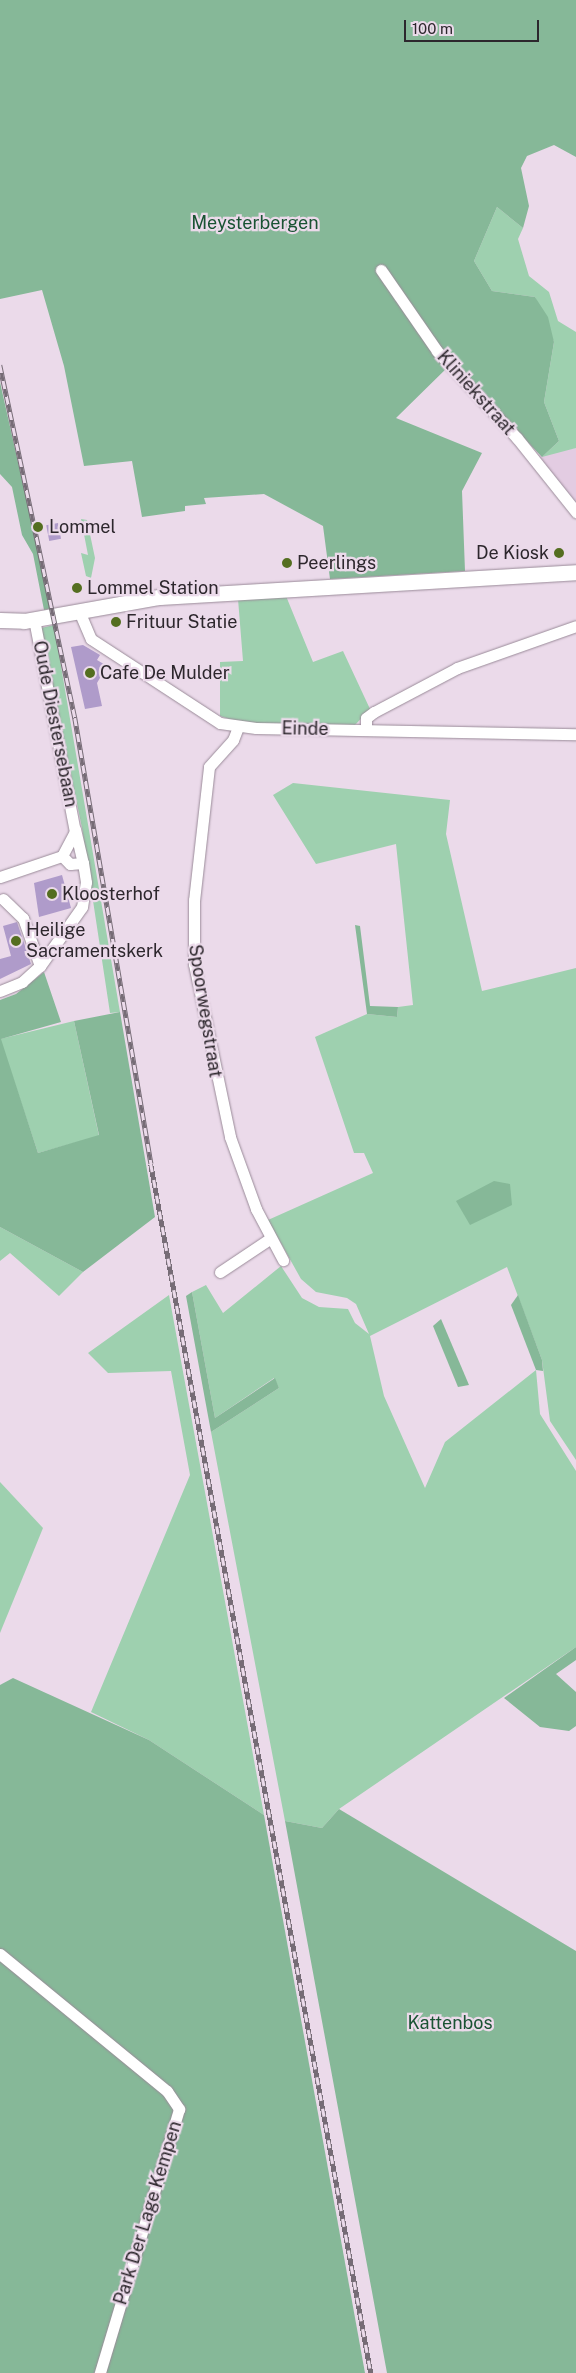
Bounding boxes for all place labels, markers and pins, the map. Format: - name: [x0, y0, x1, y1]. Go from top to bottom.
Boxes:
- place label: Lommel: [49, 516, 116, 538]
- marker: Lommel: [31, 520, 45, 534]
- place label: De Kiosk: [476, 542, 549, 564]
- marker: De Kiosk: [553, 547, 565, 559]
- place label: Peerlings: [297, 552, 376, 574]
- marker: Peerlings: [281, 557, 293, 569]
- place label: Lommel Station: [87, 577, 219, 599]
- marker: Lommel Station: [71, 582, 83, 594]
- place label: Frituur Statie: [126, 611, 237, 633]
- marker: Frituur Statie: [110, 616, 122, 628]
- place label: Cafe De Mulder: [100, 662, 230, 684]
- marker: Cafe De Mulder: [84, 667, 96, 679]
- place label: Kloosterhof: [62, 883, 160, 905]
- marker: Kloosterhof: [46, 888, 58, 900]
- place label: Heilige Sacramentskerk: [26, 920, 163, 962]
- marker: Heilige Sacramentskerk: [10, 935, 22, 947]

